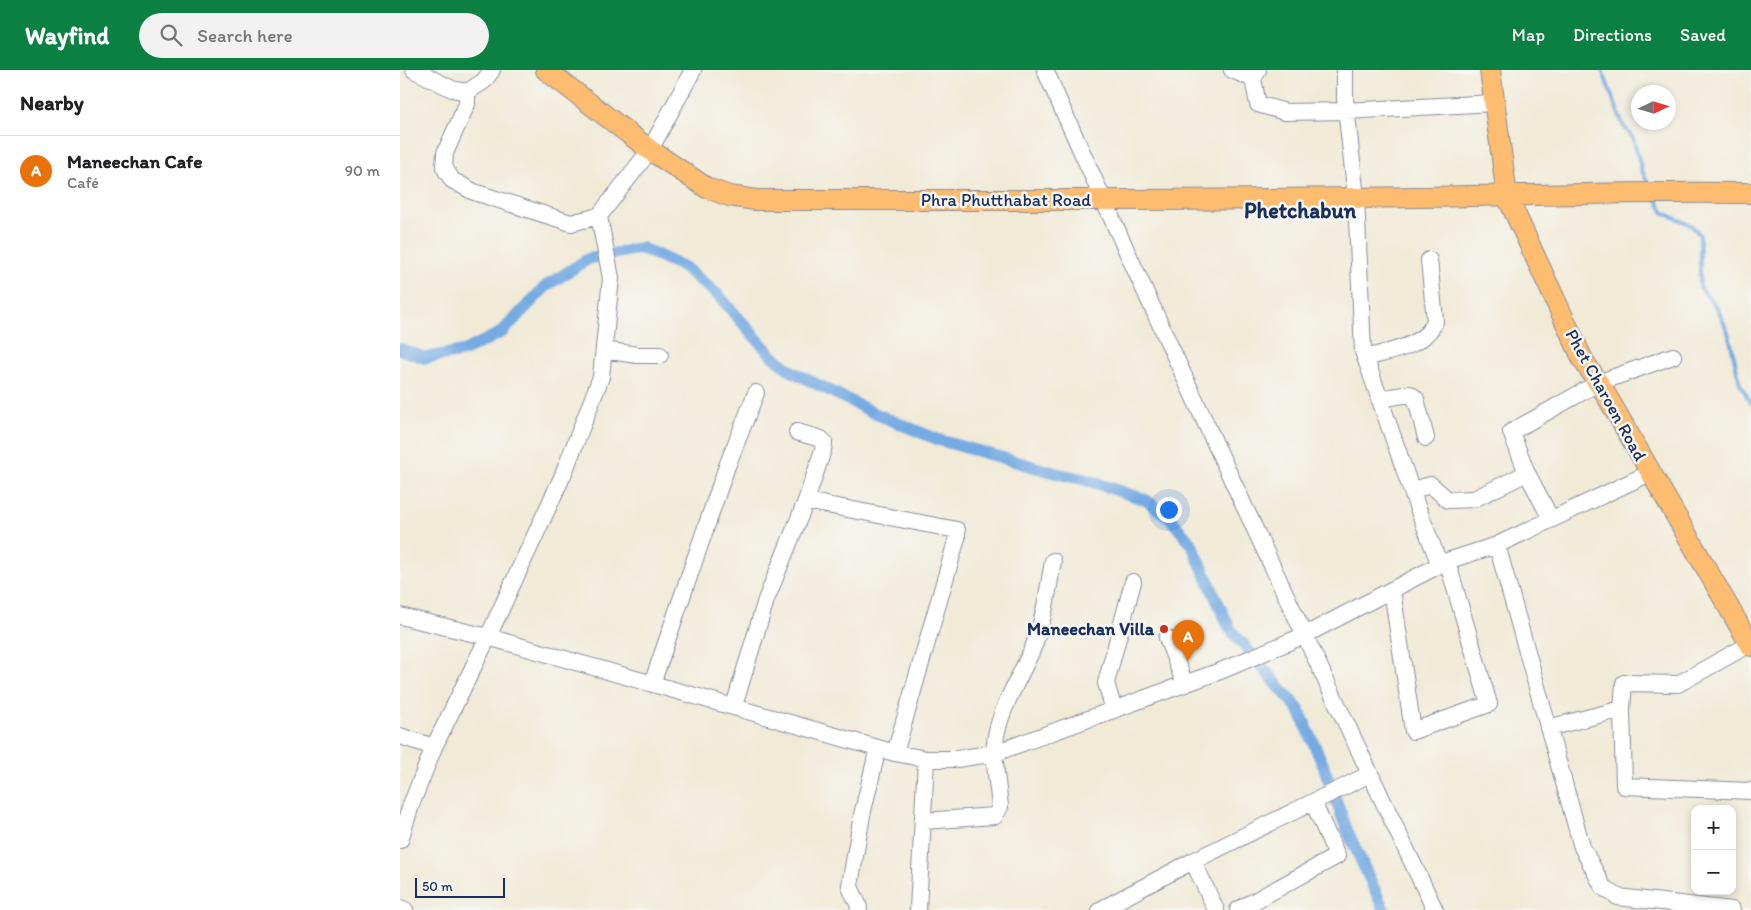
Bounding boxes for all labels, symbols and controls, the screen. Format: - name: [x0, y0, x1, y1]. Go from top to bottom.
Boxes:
- search box: [139, 13, 489, 58]
- text: Wayfind: [25, 21, 109, 50]
- icon: search: [157, 21, 185, 49]
- text: Search here: [197, 24, 293, 47]
- text: Map: [1512, 24, 1545, 46]
- text: Directions: [1573, 24, 1652, 46]
- text: Saved: [1680, 24, 1726, 46]
- north arrow: [1631, 85, 1676, 130]
- text: Nearby: [20, 90, 84, 115]
- text: Maneechan Cafe: [67, 150, 202, 173]
- text: A: [31, 161, 41, 180]
- text: 90 m: [345, 161, 380, 180]
- text: Café: [67, 173, 99, 192]
- street label: Phra Phutthabat Road: [921, 189, 1091, 211]
- district label: Phetchabun: [1244, 197, 1357, 224]
- street label: Phet Charoen Road: [1561, 325, 1651, 465]
- your location: [1156, 497, 1182, 523]
- place label: Maneechan Villa: [1027, 618, 1155, 640]
- pin: A: [1172, 620, 1204, 661]
- marker: Maneechan Villa: [1158, 623, 1170, 635]
- map controls: [1691, 805, 1736, 895]
- button: +: [1691, 805, 1736, 850]
- button: −: [1691, 850, 1736, 895]
- scale bar: [415, 875, 505, 898]
- text: 50 m: [422, 878, 453, 895]

